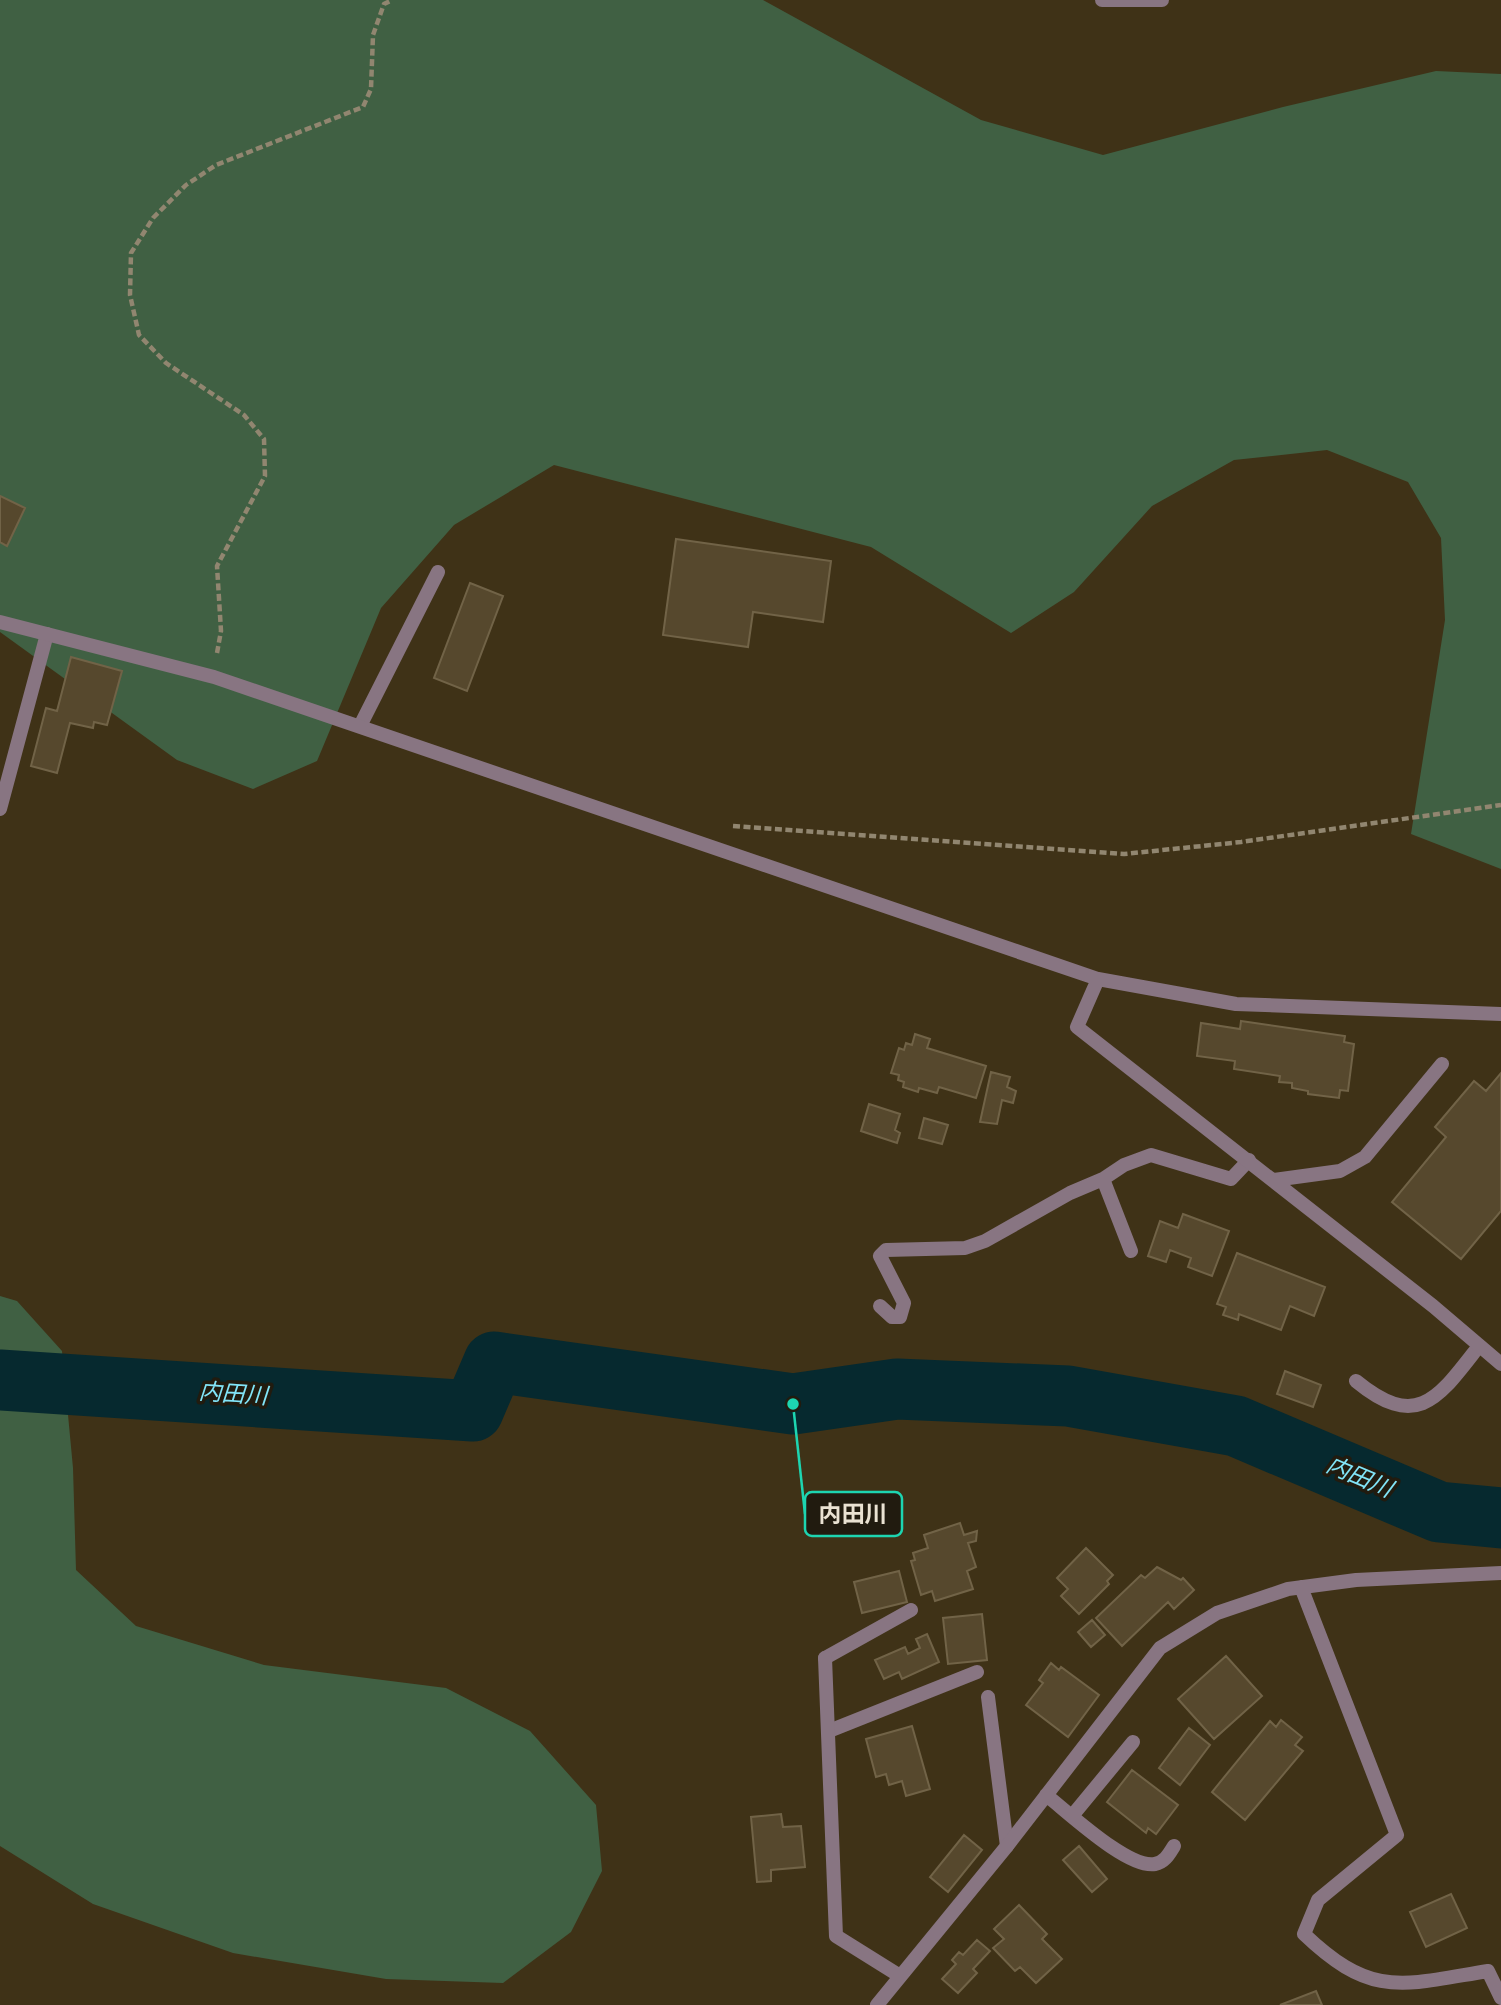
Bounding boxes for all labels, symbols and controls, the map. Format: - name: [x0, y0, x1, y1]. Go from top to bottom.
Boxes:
- water label: 内田川: [198, 1379, 271, 1409]
- water label: 内田川: [1323, 1452, 1399, 1503]
- callout: 内田川: [805, 1492, 902, 1536]
- text: 内田川: [819, 1502, 888, 1527]

